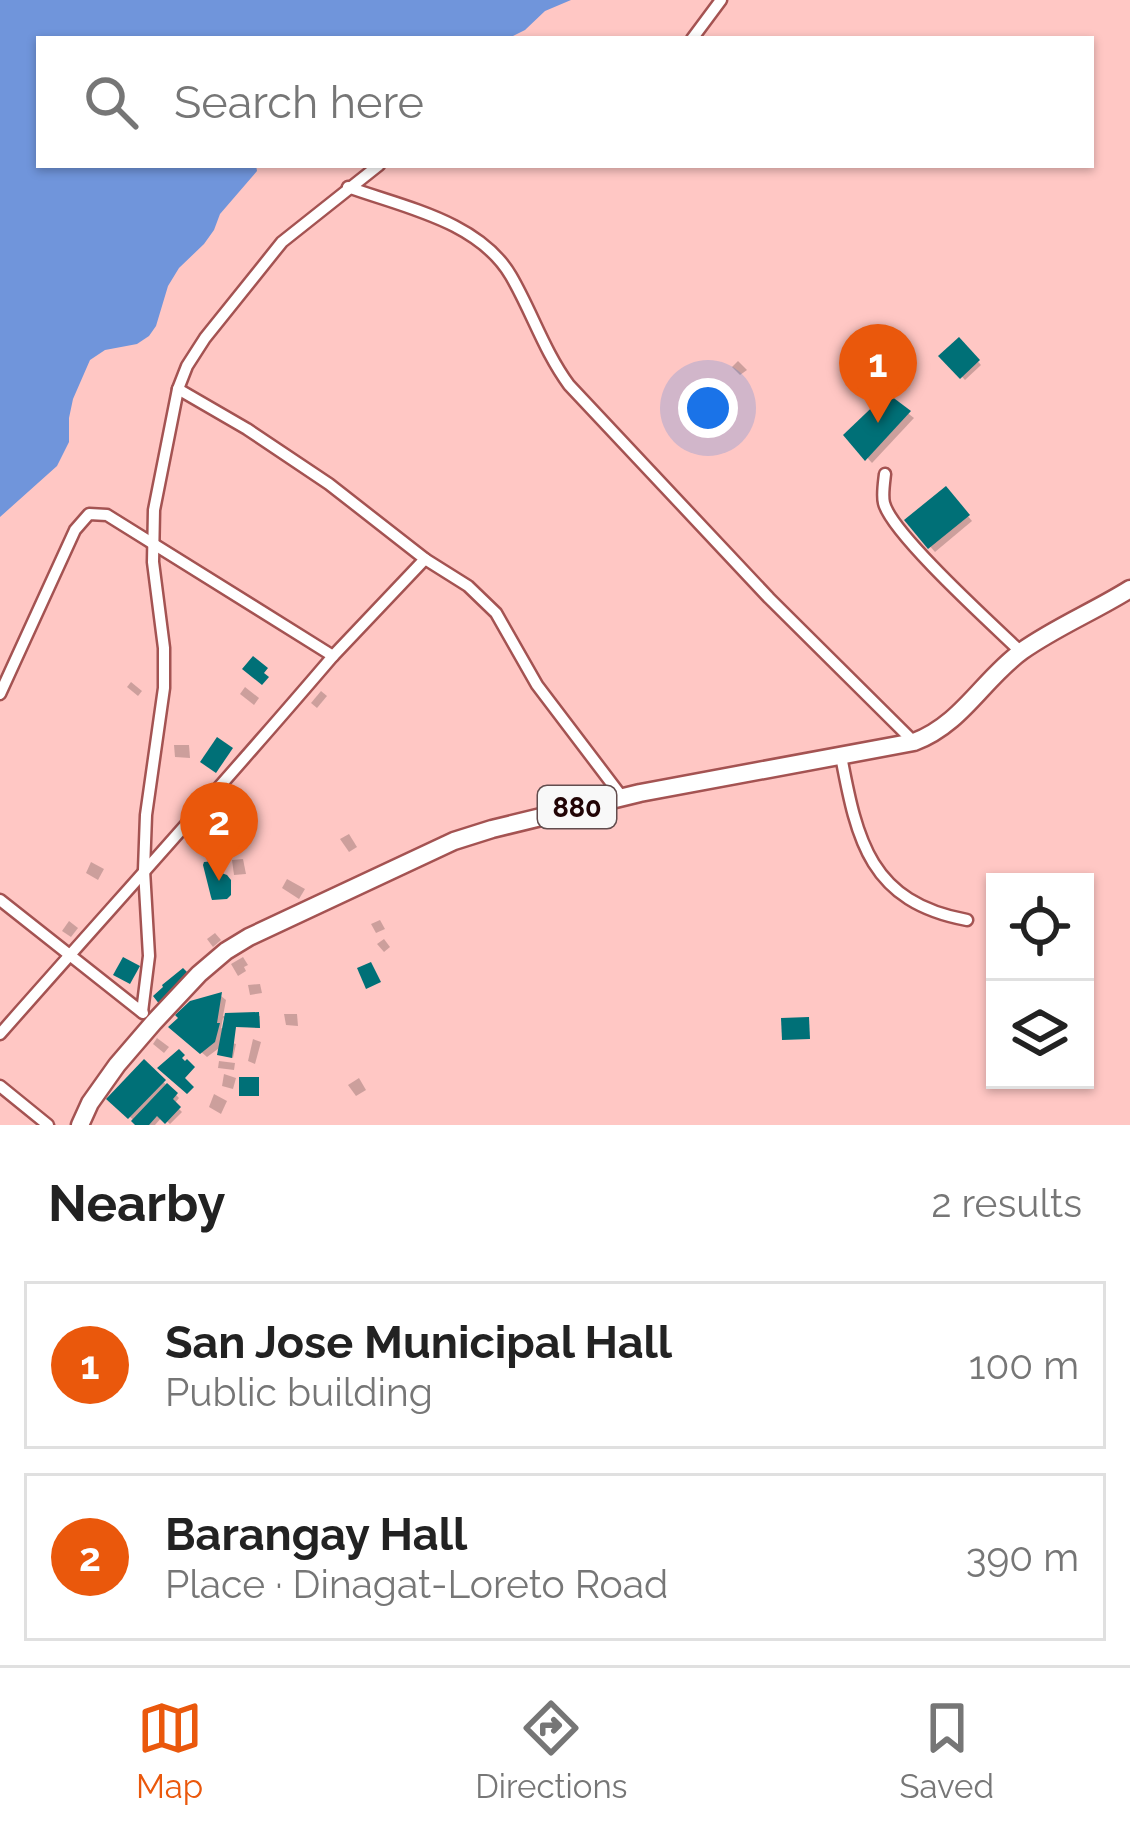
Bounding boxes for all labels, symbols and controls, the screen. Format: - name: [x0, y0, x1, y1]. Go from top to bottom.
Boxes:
- search box: [36, 36, 1094, 168]
- icon: search: [78, 69, 144, 135]
- text: Search here: [174, 76, 424, 129]
- pin: 1: [839, 324, 917, 423]
- your location: [678, 378, 738, 438]
- pin: 2: [180, 782, 258, 881]
- road number: 880: [538, 786, 616, 828]
- map controls: [986, 873, 1094, 1089]
- button: locate: [986, 873, 1094, 981]
- button: layers: [986, 981, 1094, 1089]
- text: Nearby: [48, 1173, 225, 1233]
- text: 2 results: [931, 1180, 1082, 1226]
- text: San Jose Municipal Hall: [165, 1316, 672, 1369]
- text: 1: [80, 1342, 100, 1388]
- text: 100 m: [969, 1342, 1079, 1388]
- text: Public building: [165, 1369, 433, 1415]
- text: Barangay Hall: [165, 1508, 467, 1561]
- text: 2: [79, 1534, 101, 1580]
- text: 390 m: [966, 1534, 1079, 1580]
- text: Place · Dinagat-Loreto Road: [165, 1561, 668, 1607]
- tab: Map: [136, 1695, 203, 1806]
- tab: Directions: [475, 1695, 628, 1806]
- tab: Saved: [900, 1695, 994, 1806]

